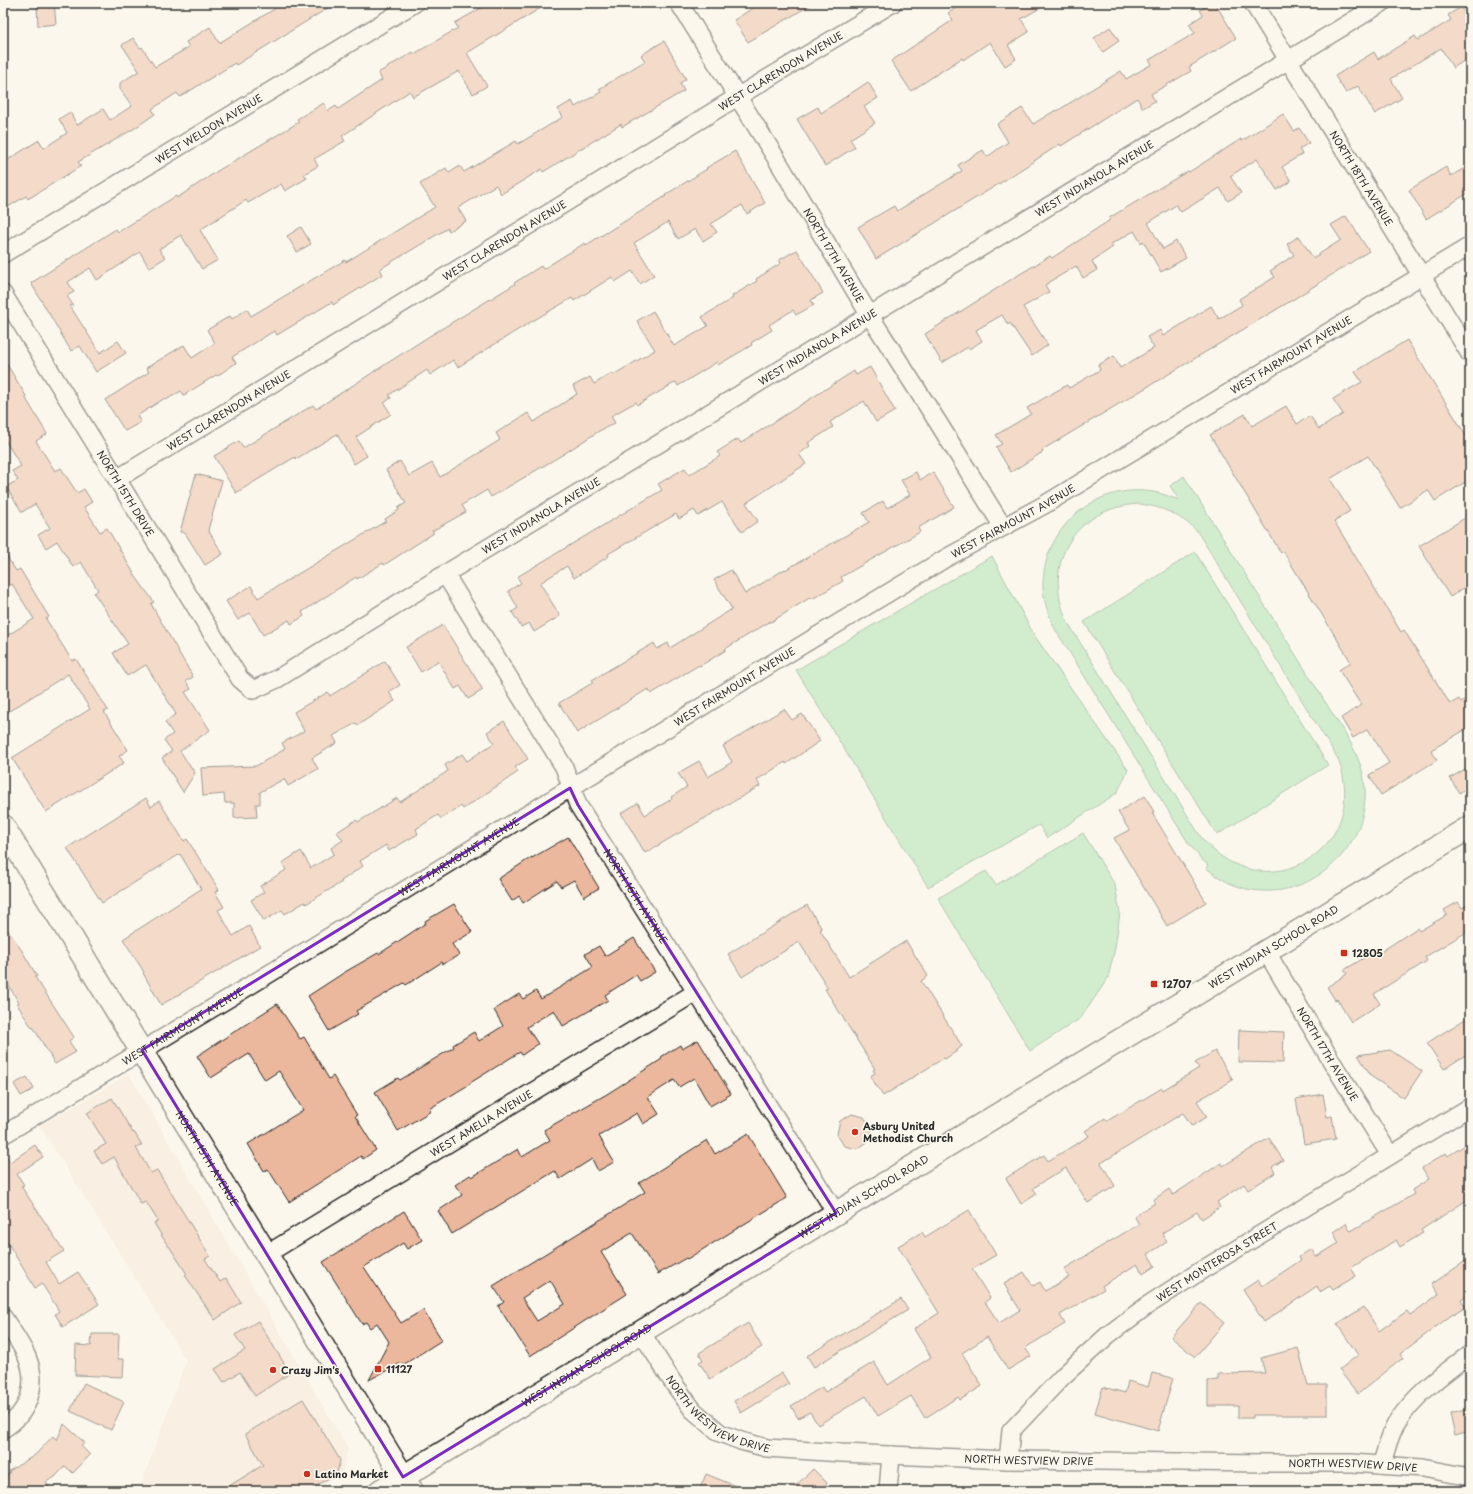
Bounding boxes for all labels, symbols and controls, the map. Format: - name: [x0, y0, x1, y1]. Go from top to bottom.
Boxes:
- street label: WEST CLARENDON AVENUE: [715, 27, 845, 114]
- street label: WEST WELDON AVENUE: [152, 90, 265, 167]
- street label: NORTH 18TH AVENUE: [1327, 128, 1397, 228]
- street label: WEST INDIANOLA AVENUE: [1032, 136, 1156, 220]
- street label: WEST CLARENDON AVENUE: [439, 196, 569, 284]
- street label: NORTH 17TH AVENUE: [800, 205, 868, 305]
- street label: WEST INDIANOLA AVENUE: [755, 305, 880, 388]
- street label: WEST FAIRMOUNT AVENUE: [1227, 312, 1354, 397]
- street label: WEST CLARENDON AVENUE: [163, 366, 293, 454]
- street label: NORTH 15TH DRIVE: [94, 447, 158, 539]
- street label: WEST INDIANOLA AVENUE: [479, 473, 603, 557]
- street label: WEST FAIRMOUNT AVENUE: [948, 480, 1077, 561]
- street label: WEST FAIRMOUNT AVENUE: [671, 643, 798, 729]
- street label: WEST FAIRMOUNT AVENUE: [395, 813, 522, 899]
- street label: NORTH 16TH AVENUE: [600, 846, 672, 946]
- street label: WEST INDIAN SCHOOL ROAD: [1205, 901, 1341, 992]
- place label: 12805: [1352, 945, 1383, 960]
- marker: 12805: [1339, 948, 1349, 958]
- place label: 12707: [1162, 976, 1192, 991]
- marker: 12707: [1149, 979, 1159, 989]
- street label: WEST FAIRMOUNT AVENUE: [119, 983, 246, 1068]
- street label: NORTH 17TH AVENUE: [1294, 1004, 1362, 1104]
- street label: WEST AMELIA AVENUE: [427, 1086, 535, 1160]
- street label: NORTH 15TH AVENUE: [173, 1107, 243, 1209]
- place label: Asbury United Methodist Church: [863, 1118, 953, 1145]
- marker: Asbury United Methodist Church: [850, 1127, 860, 1137]
- street label: WEST INDIAN SCHOOL ROAD: [795, 1151, 931, 1242]
- street label: WEST MONTEROSA STREET: [1153, 1218, 1280, 1305]
- street label: WEST INDIAN SCHOOL ROAD: [518, 1319, 654, 1410]
- place label: 11127: [386, 1361, 413, 1376]
- place label: Crazy Jim's: [281, 1362, 339, 1378]
- marker: 11127: [373, 1364, 383, 1374]
- marker: Crazy Jim's: [268, 1365, 278, 1375]
- street label: NORTH WESTVIEW DRIVE: [663, 1372, 772, 1456]
- street label: NORTH WESTVIEW DRIVE: [964, 1450, 1094, 1468]
- street label: NORTH WESTVIEW DRIVE: [1288, 1455, 1418, 1475]
- place label: Latino Market: [315, 1466, 389, 1481]
- marker: Latino Market: [302, 1469, 312, 1479]

